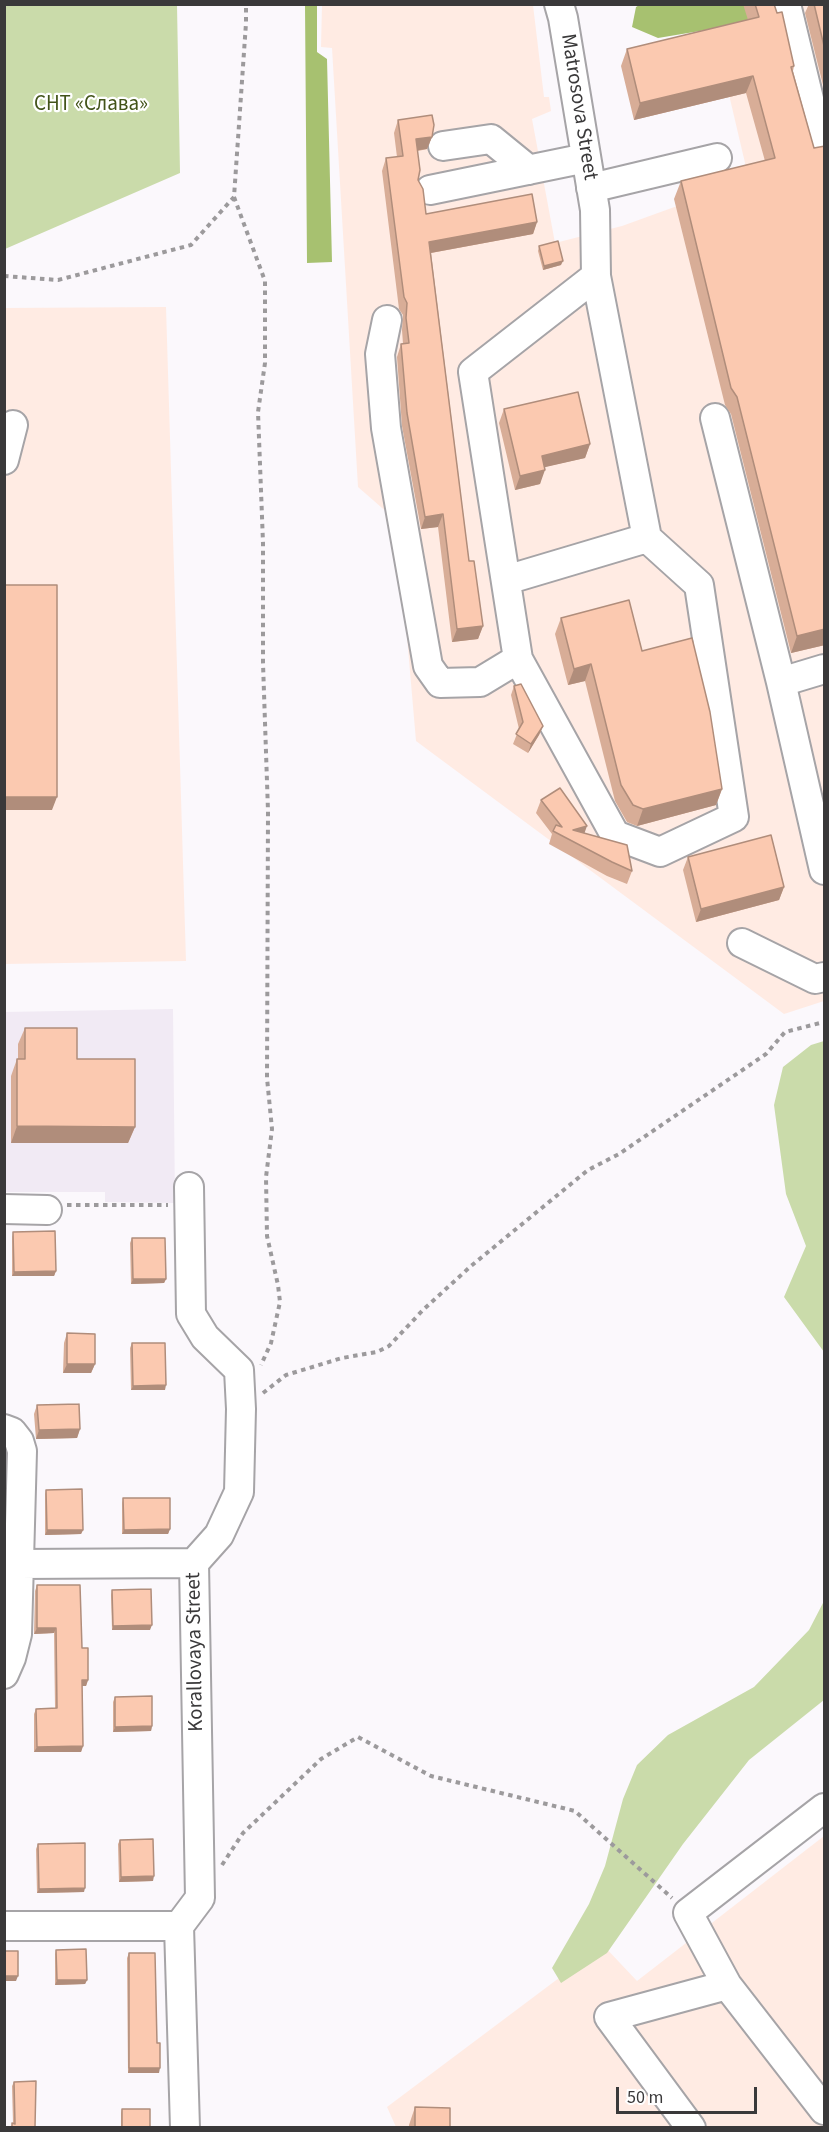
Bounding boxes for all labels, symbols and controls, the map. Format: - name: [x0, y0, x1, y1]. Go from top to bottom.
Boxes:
- street label: Matrosova Street: [554, 32, 602, 182]
- park label: СНТ «Слава»: [34, 92, 148, 118]
- street label: Korallovaya Street: [182, 1572, 210, 1732]
- scale bar: [619, 2075, 760, 2113]
- text: 50 m: [627, 2085, 663, 2110]

